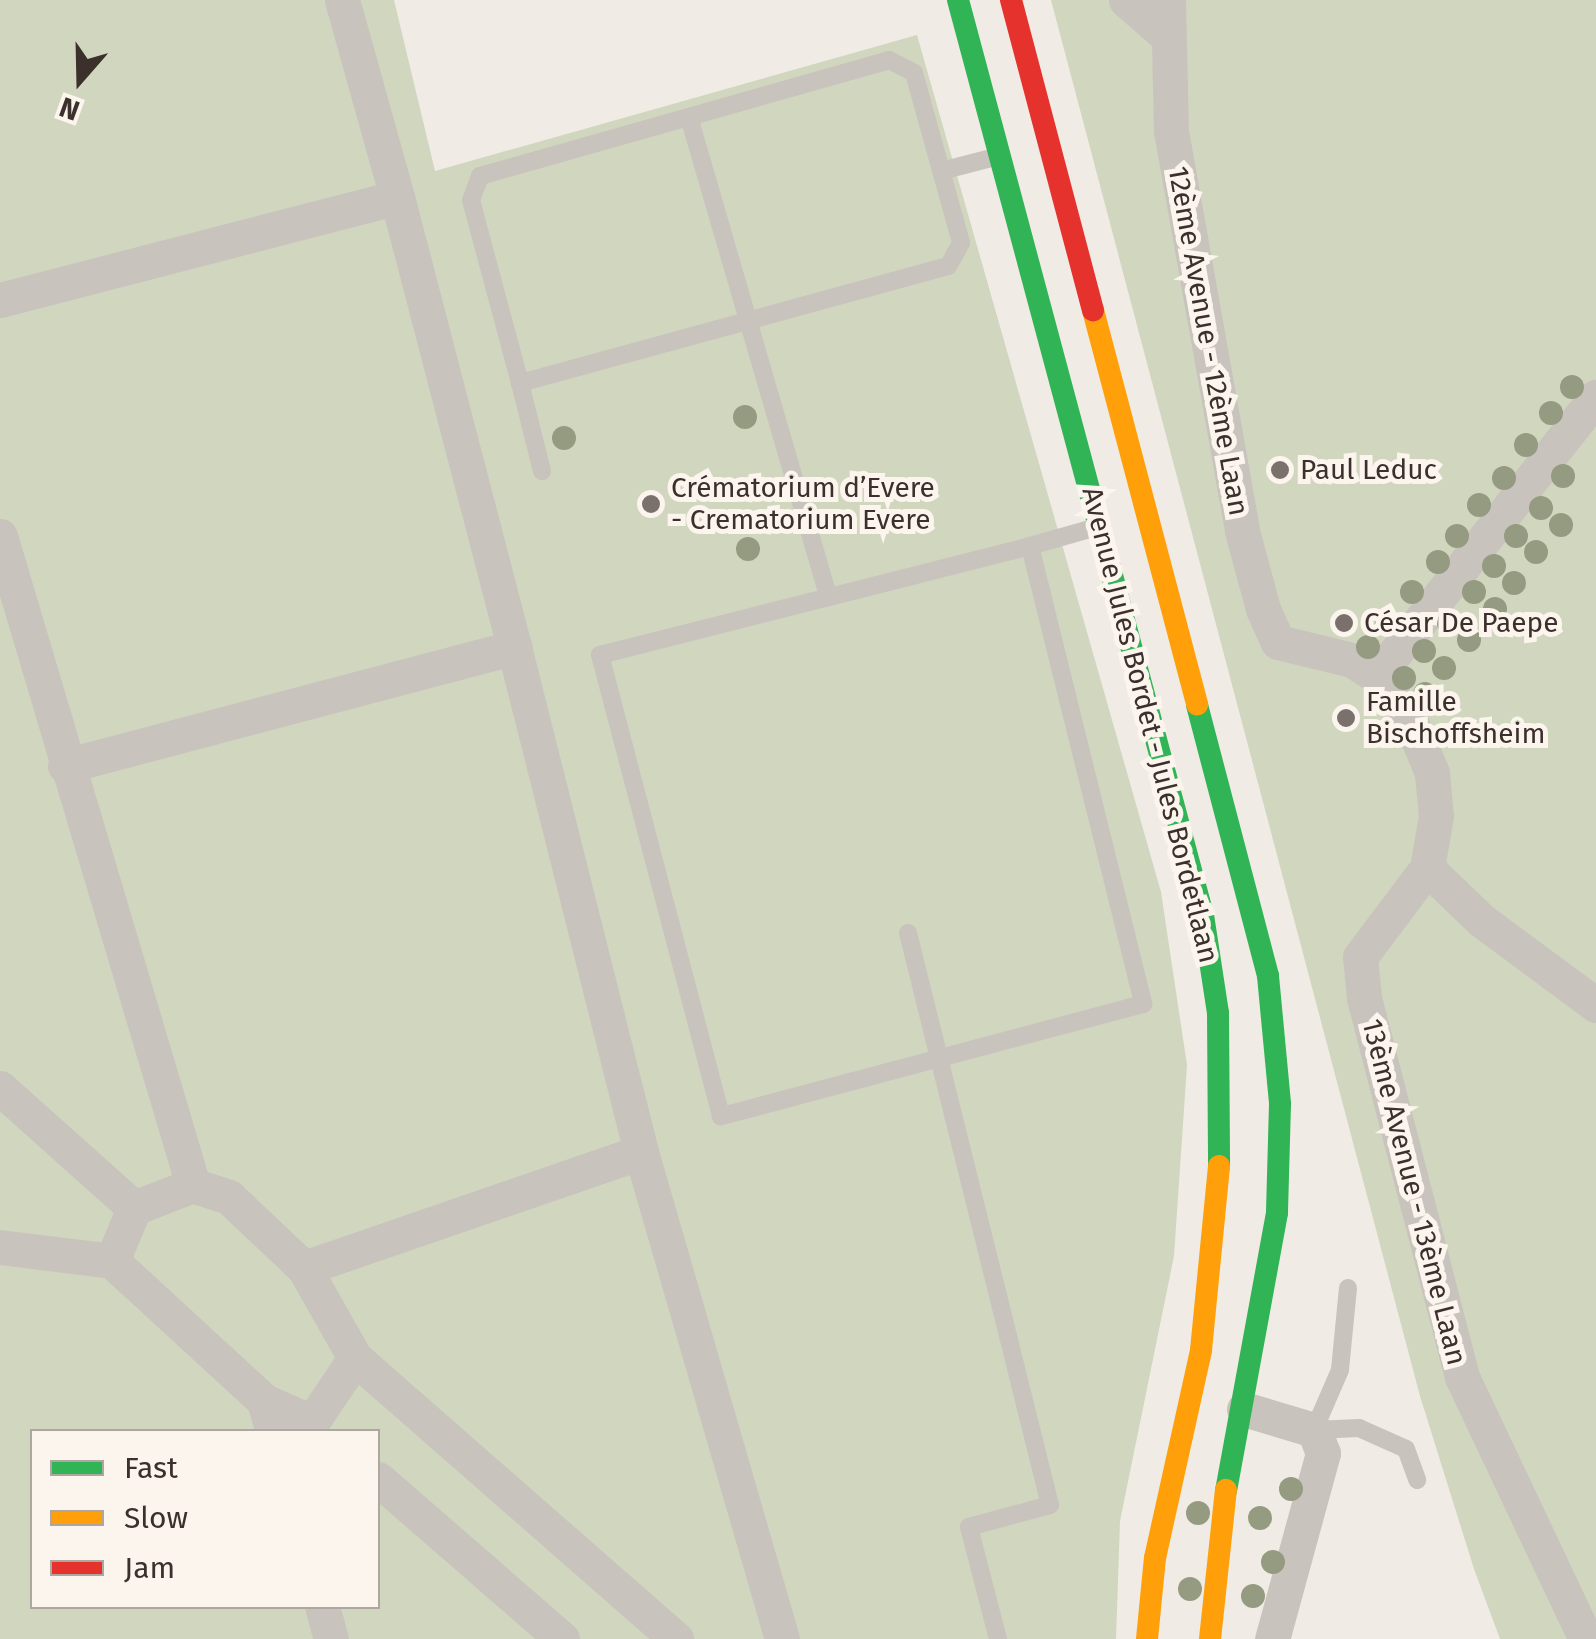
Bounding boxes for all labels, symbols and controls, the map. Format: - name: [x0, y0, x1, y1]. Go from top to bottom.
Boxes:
- north arrow: [30, 30, 130, 130]
- text: N: [55, 90, 84, 127]
- street label: 12ème Avenue - 12ème Laan: [1161, 164, 1255, 518]
- place label: Paul Leduc: [1300, 453, 1437, 487]
- marker: Paul Leduc: [1269, 459, 1291, 481]
- place label: Crématorium d’Evere - Crematorium Evere: [671, 471, 935, 537]
- street label: Avenue Jules Bordet - Jules Bordetlaan: [1075, 484, 1225, 966]
- marker: Crématorium d’Evere - Crematorium Evere: [640, 493, 662, 515]
- place label: César De Paepe: [1364, 606, 1558, 640]
- marker: César De Paepe: [1333, 612, 1355, 634]
- place label: Famille Bischoffsheim: [1366, 685, 1545, 751]
- marker: Famille Bischoffsheim: [1335, 707, 1357, 729]
- street label: 13ème Avenue - 13ème Laan: [1355, 1015, 1473, 1369]
- legend: [30, 1429, 380, 1609]
- text: Fast: [124, 1450, 178, 1486]
- text: Slow: [124, 1500, 188, 1536]
- text: Jam: [124, 1550, 175, 1586]

